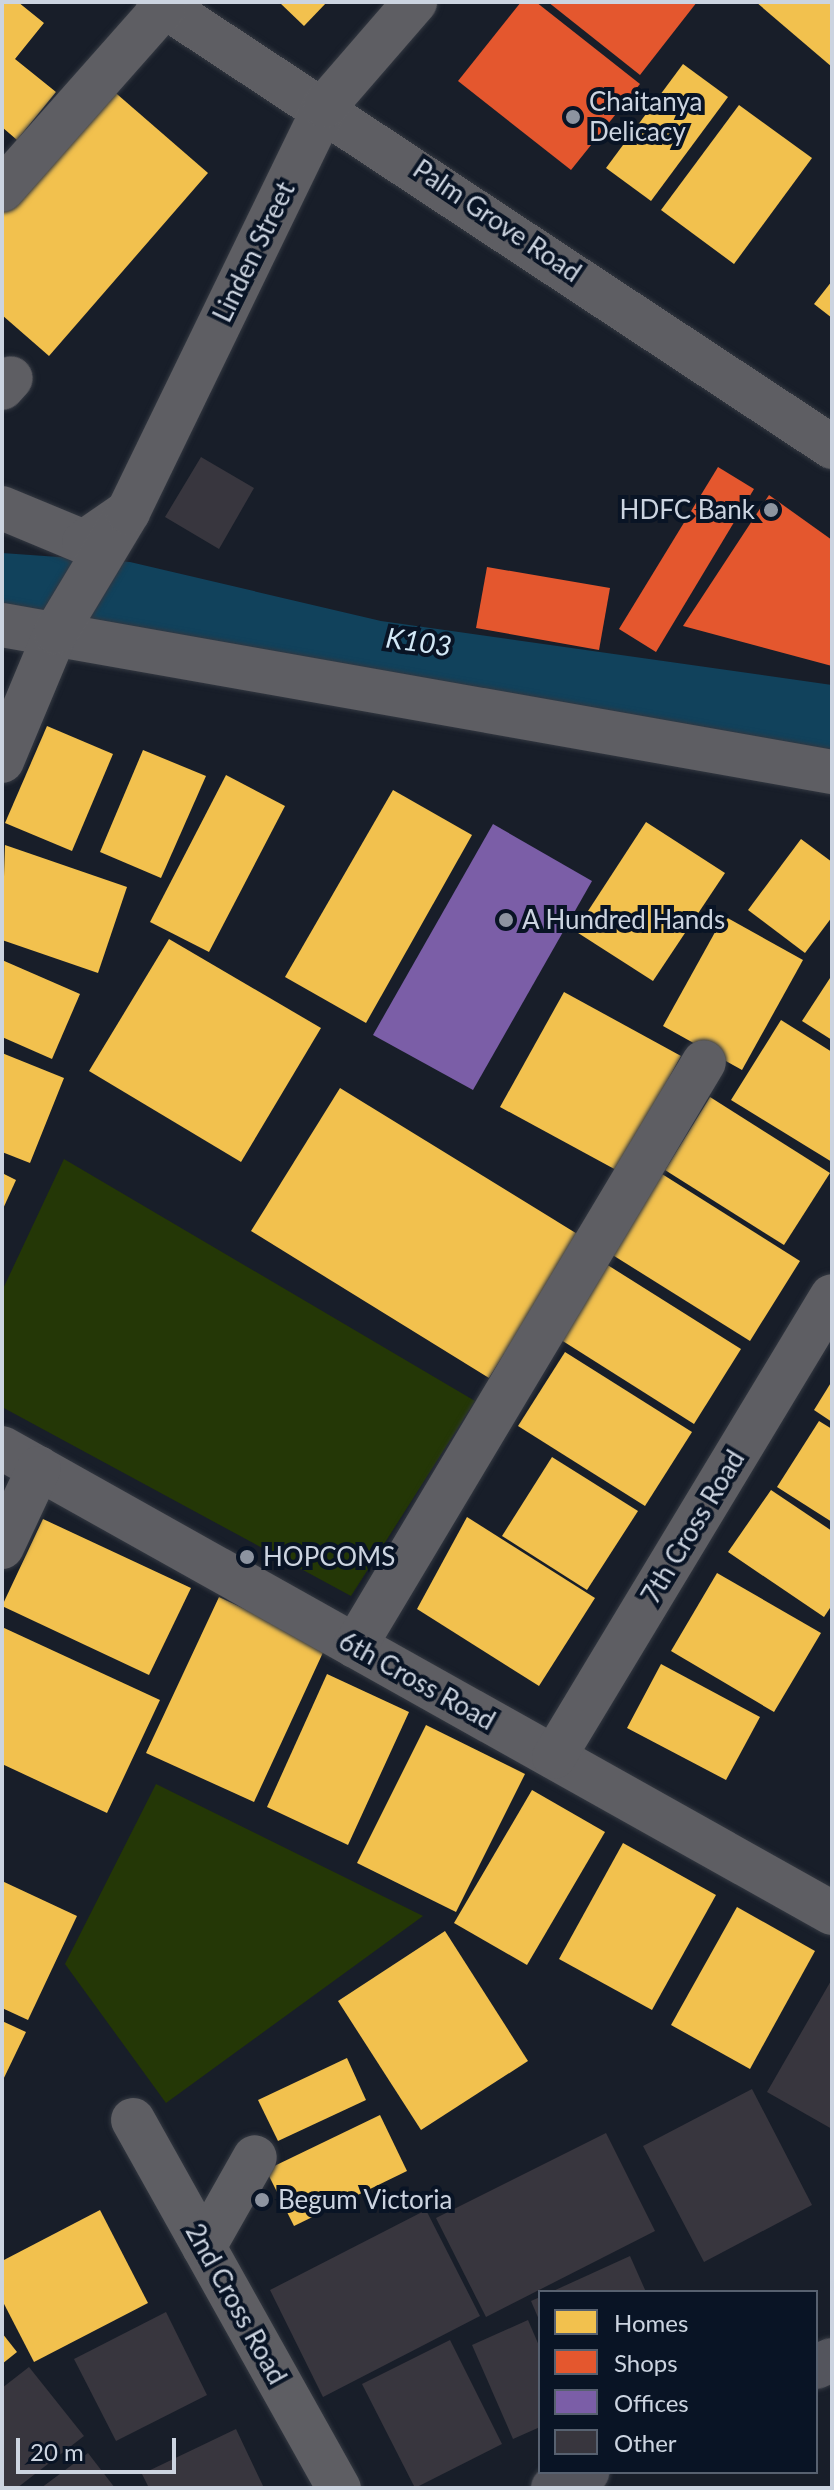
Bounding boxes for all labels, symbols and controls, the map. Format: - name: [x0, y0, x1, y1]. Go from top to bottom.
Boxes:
- place label: Chaitanya Delicacy: [589, 86, 703, 148]
- marker: Chaitanya Delicacy: [564, 108, 582, 126]
- street label: Palm Grove Road: [407, 153, 587, 289]
- street label: Linden Street: [207, 177, 301, 327]
- place label: HDFC Bank: [620, 494, 755, 526]
- marker: HDFC Bank: [762, 501, 780, 519]
- water label: K103: [384, 620, 454, 662]
- place label: A Hundred Hands: [522, 904, 726, 936]
- marker: A Hundred Hands: [497, 911, 515, 929]
- street label: 7th Cross Road: [635, 1445, 751, 1609]
- place label: HOPCOMS: [263, 1541, 395, 1573]
- marker: HOPCOMS: [238, 1548, 256, 1566]
- street label: 6th Cross Road: [334, 1625, 500, 1737]
- place label: Begum Victoria: [278, 2184, 453, 2216]
- marker: Begum Victoria: [253, 2191, 271, 2209]
- street label: 2nd Cross Road: [179, 2218, 293, 2390]
- legend: [538, 2290, 818, 2474]
- text: Homes: [614, 2308, 688, 2337]
- text: Shops: [614, 2348, 678, 2377]
- text: Offices: [614, 2388, 689, 2417]
- scale bar: [20, 2422, 180, 2472]
- text: Other: [614, 2428, 677, 2457]
- text: 20 m: [30, 2437, 84, 2466]

